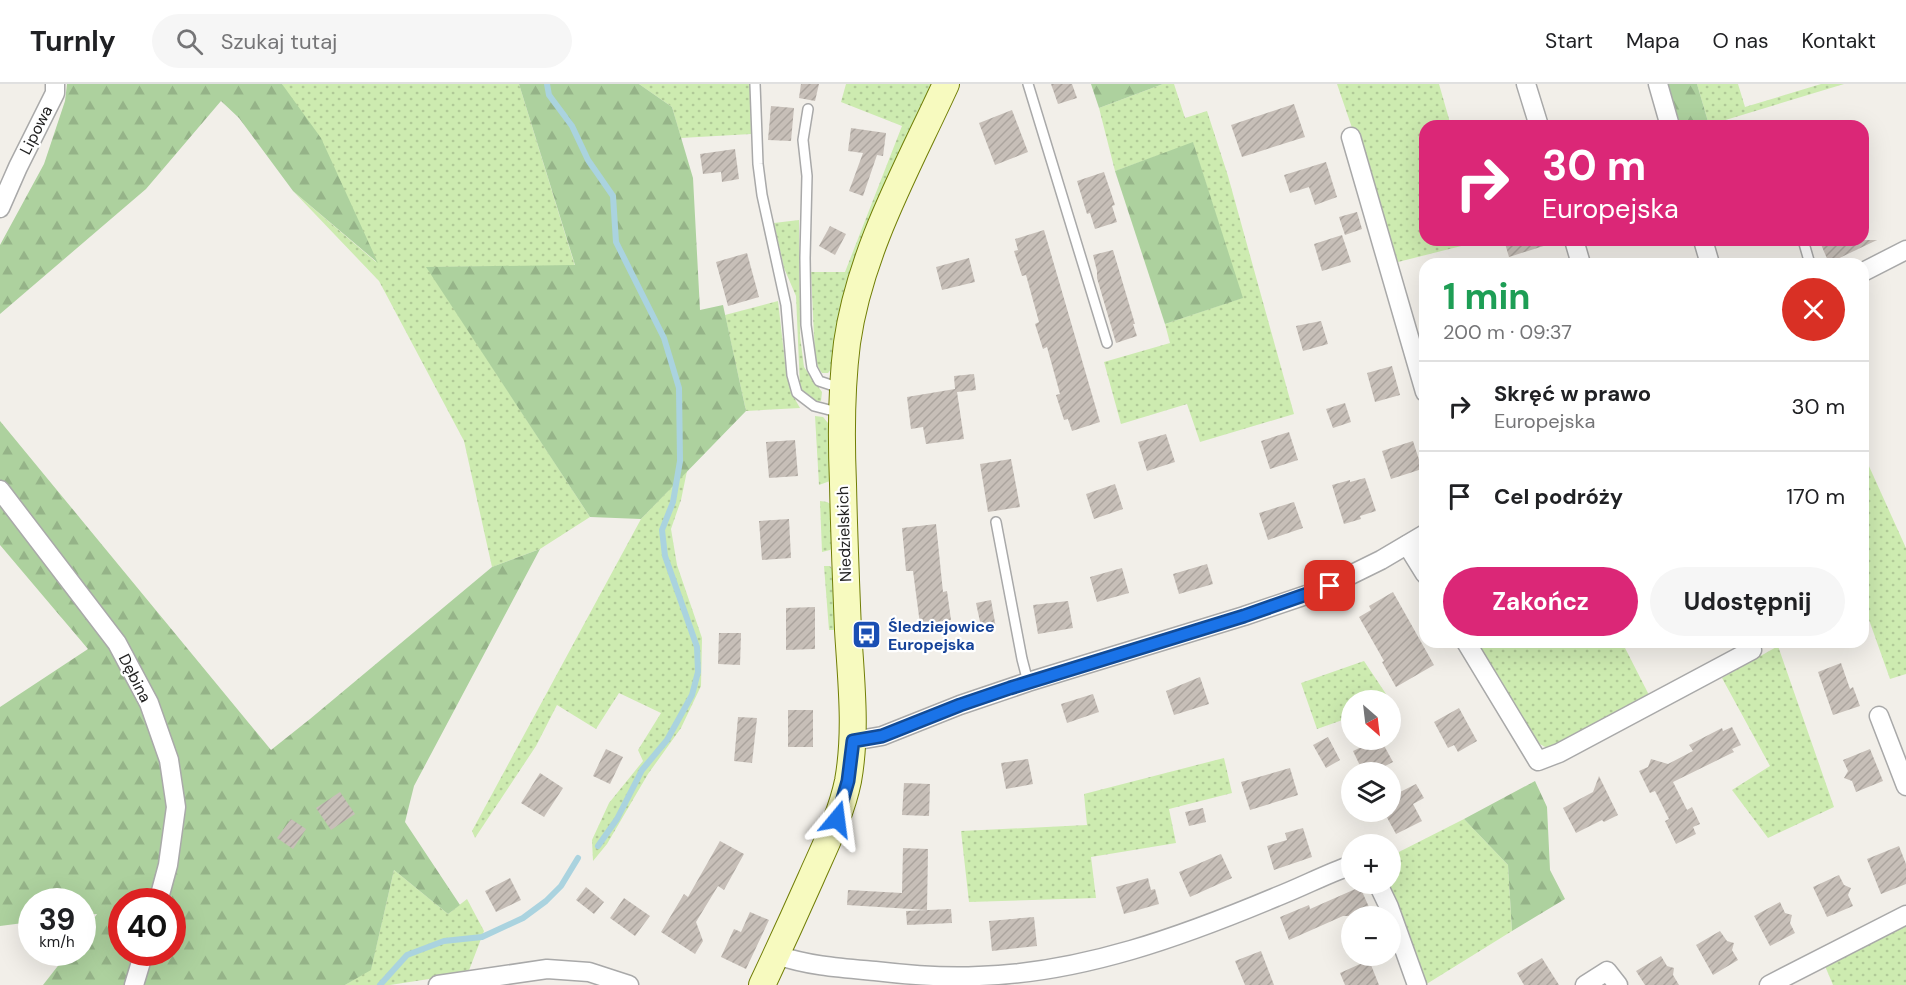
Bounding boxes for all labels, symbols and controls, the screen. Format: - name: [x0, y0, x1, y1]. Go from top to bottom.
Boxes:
- search box: [152, 14, 572, 68]
- text: Turnly: [30, 23, 116, 60]
- icon: search: [173, 25, 206, 58]
- text: Szukaj tutaj: [221, 27, 337, 56]
- text: Start: [1545, 27, 1593, 55]
- text: Mapa: [1626, 27, 1680, 55]
- text: O nas: [1713, 27, 1768, 55]
- text: Kontakt: [1801, 27, 1876, 55]
- street label: Lipowa: [15, 102, 57, 158]
- text: 30 m: [1542, 138, 1646, 193]
- icon: right: [1443, 144, 1521, 222]
- text: Europejska: [1542, 191, 1679, 226]
- text: 1 min: [1443, 273, 1531, 320]
- button: close: [1782, 278, 1845, 341]
- text: 200 m · 09:37: [1443, 319, 1572, 345]
- text: Skręć w prawo: [1494, 379, 1651, 408]
- icon: right: [1443, 390, 1476, 423]
- text: 30 m: [1791, 392, 1845, 421]
- text: Europejska: [1494, 408, 1595, 434]
- icon: arrive: [1443, 480, 1476, 513]
- text: Cel podróży: [1494, 482, 1623, 511]
- text: 170 m: [1786, 482, 1845, 511]
- street label: Niedzielskich: [832, 486, 856, 582]
- pin: [1304, 560, 1355, 611]
- button: Zakończ: [1443, 567, 1638, 636]
- button: Udostępnij: [1650, 567, 1845, 636]
- icon: arrive: [1313, 569, 1346, 602]
- place label: Śledziejowice Europejska: [888, 616, 995, 655]
- bus stop icon: Śledziejowice Europejska: [851, 619, 883, 651]
- street label: Dębina: [114, 650, 156, 706]
- north arrow: [1341, 690, 1401, 750]
- map controls: [1341, 690, 1401, 966]
- button: layers: [1341, 762, 1401, 822]
- position arrow: [805, 787, 869, 851]
- button: +: [1341, 834, 1401, 894]
- speed limit sign: 40: [108, 888, 186, 966]
- text: 39: [39, 900, 75, 939]
- button: −: [1341, 906, 1401, 966]
- text: km/h: [39, 932, 75, 952]

